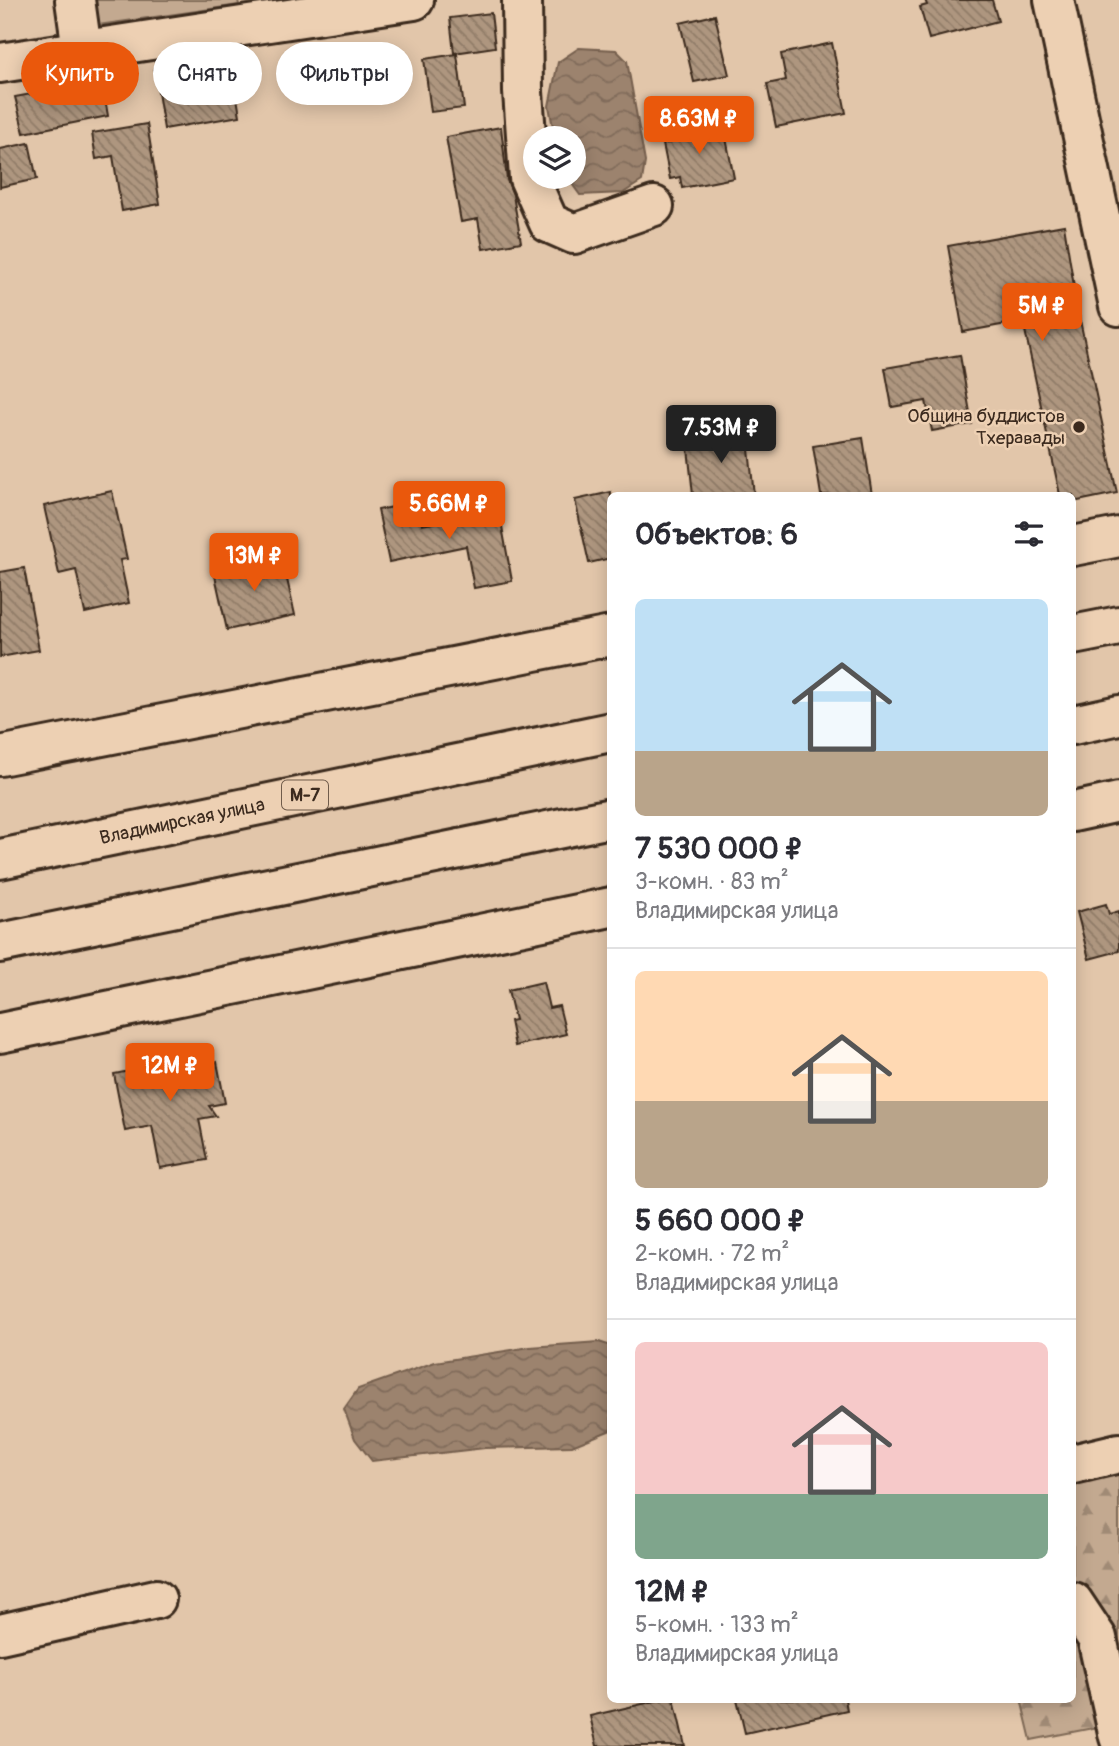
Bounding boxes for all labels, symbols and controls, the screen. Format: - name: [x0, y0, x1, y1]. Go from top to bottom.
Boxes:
- chip: Купить: [21, 42, 139, 105]
- chip: Снять: [153, 42, 262, 105]
- chip: Фильтры: [276, 42, 413, 105]
- pin: 8.63M ₽: [634, 96, 764, 156]
- text: 8.63M ₽: [660, 104, 738, 133]
- map controls: [523, 126, 586, 189]
- button: layers: [523, 126, 586, 189]
- pin: 5M ₽: [1001, 284, 1083, 343]
- text: 5M ₽: [1018, 291, 1066, 320]
- place label: Община буддистов Тхеравады: [907, 404, 1065, 450]
- pin: 7.53M ₽: [656, 406, 786, 465]
- text: 7.53M ₽: [682, 413, 760, 442]
- marker: Община буддистов Тхеравады: [1071, 419, 1087, 435]
- pin: 5.66M ₽: [384, 482, 514, 541]
- text: 5.66M ₽: [409, 489, 489, 518]
- icon: filters: [1010, 515, 1048, 553]
- text: Объектов: 6: [635, 516, 798, 553]
- pin: 13M ₽: [205, 534, 303, 593]
- text: 13M ₽: [225, 541, 283, 570]
- icon: home: [779, 644, 905, 770]
- road number: М-7: [282, 780, 328, 810]
- street label: Владимирская улица: [97, 792, 267, 850]
- text: 7 530 000 ₽: [635, 830, 803, 867]
- text: 3-комн. · 83 m²: [635, 867, 789, 896]
- text: Владимирская улица: [635, 896, 838, 925]
- icon: home: [779, 1016, 905, 1142]
- pin: 12M ₽: [121, 1044, 219, 1103]
- text: 12M ₽: [141, 1051, 199, 1080]
- text: 5 660 000 ₽: [635, 1202, 806, 1239]
- text: 2-комн. · 72 m²: [635, 1239, 789, 1268]
- text: Владимирская улица: [635, 1268, 838, 1297]
- icon: home: [779, 1387, 905, 1513]
- text: 12M ₽: [635, 1573, 710, 1610]
- text: 5-комн. · 133 m²: [635, 1610, 799, 1639]
- text: Владимирская улица: [635, 1639, 838, 1668]

